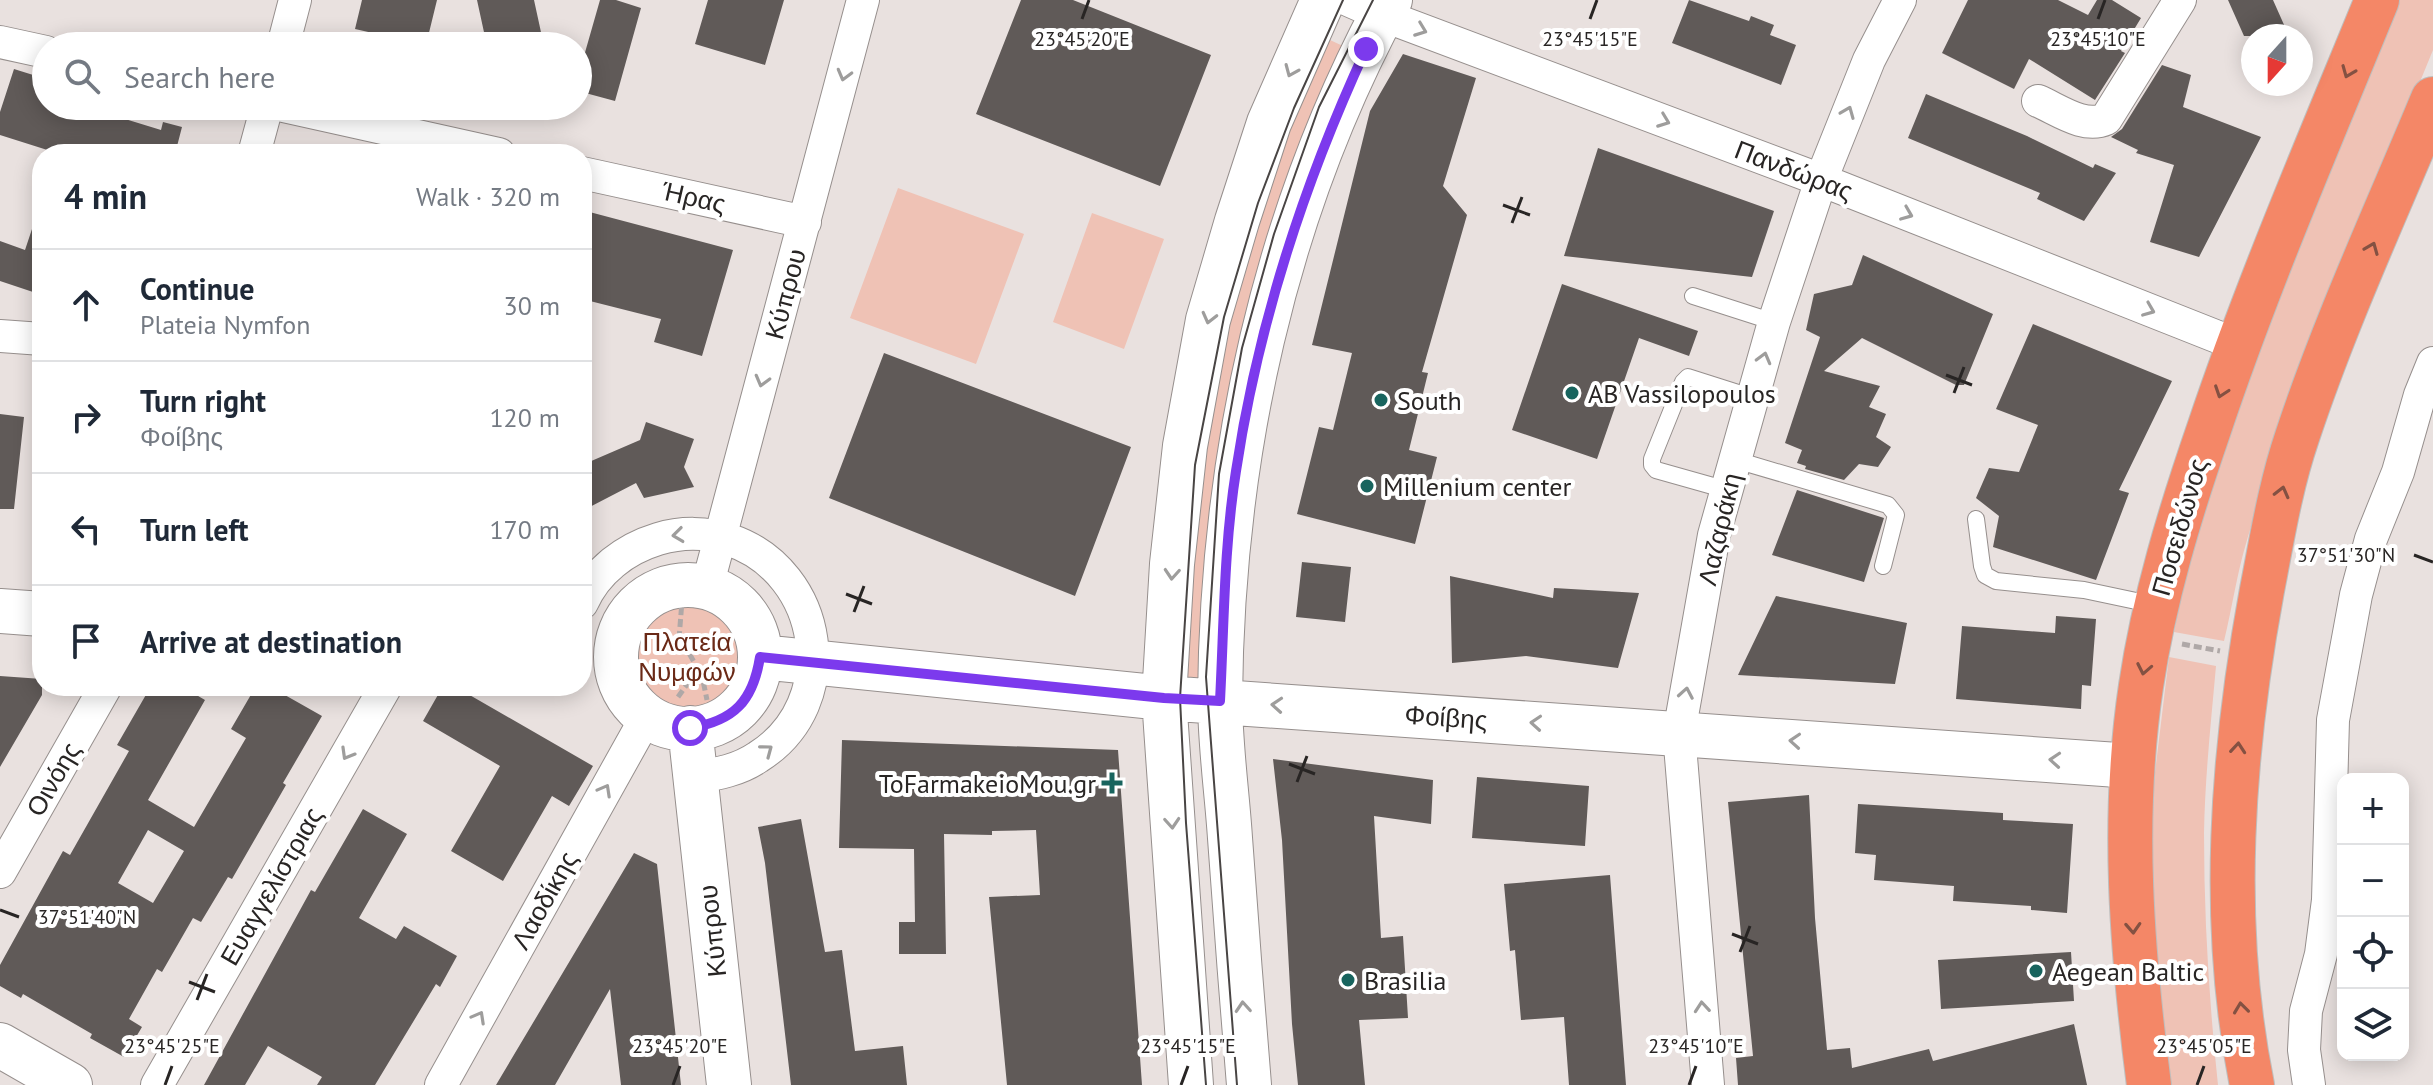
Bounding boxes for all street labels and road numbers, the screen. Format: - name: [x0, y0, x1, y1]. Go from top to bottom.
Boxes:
- street label: Πανδώρας: [1730, 132, 1858, 208]
- street label: Ήρας: [658, 173, 729, 220]
- street label: Κύπρου: [757, 245, 813, 343]
- street label: Ποσειδώνος: [2144, 454, 2214, 600]
- street label: Λαζαράκη: [1690, 470, 1748, 588]
- street label: Φοίβης: [1403, 698, 1489, 736]
- street label: Οινόης: [19, 736, 87, 822]
- street label: Ευαγγελίστριας: [212, 801, 330, 971]
- street label: Λαοδίκης: [504, 845, 584, 955]
- street label: Κύπρου: [691, 883, 733, 979]

